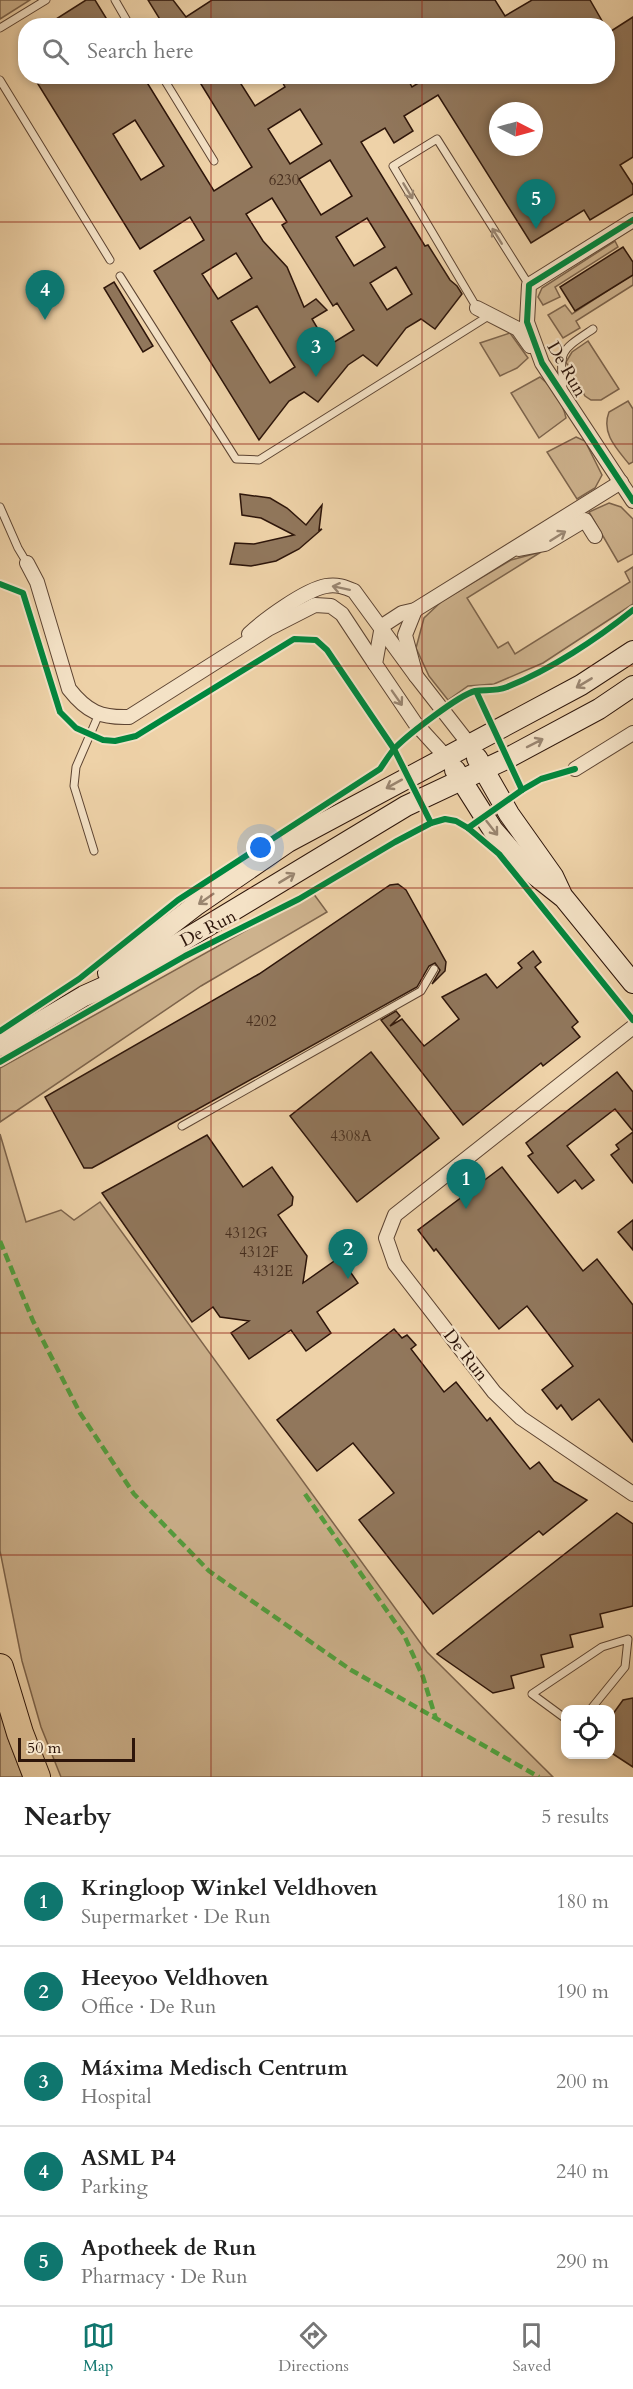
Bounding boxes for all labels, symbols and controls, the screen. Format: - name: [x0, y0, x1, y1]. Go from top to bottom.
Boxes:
- search box: [18, 18, 615, 84]
- icon: search: [39, 35, 72, 68]
- text: Search here: [87, 36, 194, 66]
- north arrow: [489, 102, 543, 156]
- house number: 6230: [269, 170, 300, 190]
- pin: 5: [516, 180, 556, 229]
- one-way arrow: [402, 182, 414, 199]
- one-way arrow: [491, 228, 503, 245]
- pin: 4: [26, 270, 64, 320]
- pin: 3: [296, 328, 336, 377]
- street label: De Run: [541, 337, 593, 402]
- one-way arrow: [549, 530, 566, 542]
- one-way arrow: [332, 582, 351, 593]
- one-way arrow: [576, 677, 593, 689]
- one-way arrow: [391, 690, 403, 706]
- one-way arrow: [526, 736, 544, 748]
- one-way arrow: [386, 779, 404, 790]
- one-way arrow: [485, 820, 498, 836]
- your location: [246, 833, 275, 862]
- one-way arrow: [278, 871, 295, 883]
- one-way arrow: [198, 893, 214, 905]
- street label: De Run: [176, 903, 241, 953]
- house number: 4202: [246, 1011, 277, 1031]
- house number: 4308A: [330, 1126, 372, 1146]
- pin: 1: [446, 1160, 486, 1209]
- house number: 4312G: [225, 1223, 267, 1243]
- pin: 2: [328, 1230, 368, 1279]
- house number: 4312F: [239, 1242, 279, 1262]
- house number: 4312E: [253, 1261, 293, 1281]
- street label: De Run: [437, 1324, 494, 1387]
- map controls: [561, 1705, 615, 1759]
- button: locate: [561, 1705, 615, 1759]
- scale bar: [18, 1735, 135, 1762]
- text: 50 m: [27, 1737, 61, 1759]
- text: Nearby: [24, 1799, 112, 1834]
- text: 5 results: [541, 1803, 609, 1830]
- text: Kringloop Winkel Veldhoven: [81, 1873, 378, 1903]
- text: 1: [38, 1888, 49, 1915]
- text: 180 m: [556, 1888, 609, 1915]
- text: Supermarket · De Run: [81, 1903, 271, 1930]
- text: Heeyoo Veldhoven: [81, 1963, 269, 1993]
- text: 2: [38, 1978, 49, 2005]
- text: 190 m: [556, 1978, 609, 2005]
- text: Office · De Run: [81, 1993, 216, 2020]
- text: Máxima Medisch Centrum: [81, 2053, 348, 2083]
- text: 3: [38, 2068, 49, 2095]
- text: 200 m: [556, 2068, 609, 2095]
- text: Hospital: [81, 2083, 152, 2110]
- text: ASML P4: [81, 2143, 176, 2173]
- text: 4: [38, 2158, 49, 2185]
- text: 240 m: [556, 2158, 609, 2185]
- text: Parking: [81, 2173, 148, 2200]
- text: Apotheek de Run: [81, 2233, 256, 2263]
- text: 5: [38, 2248, 49, 2275]
- text: 290 m: [556, 2248, 609, 2275]
- text: Pharmacy · De Run: [81, 2263, 248, 2290]
- tab: Map: [82, 2319, 115, 2377]
- tab: Directions: [278, 2319, 349, 2377]
- tab: Saved: [512, 2319, 551, 2377]

